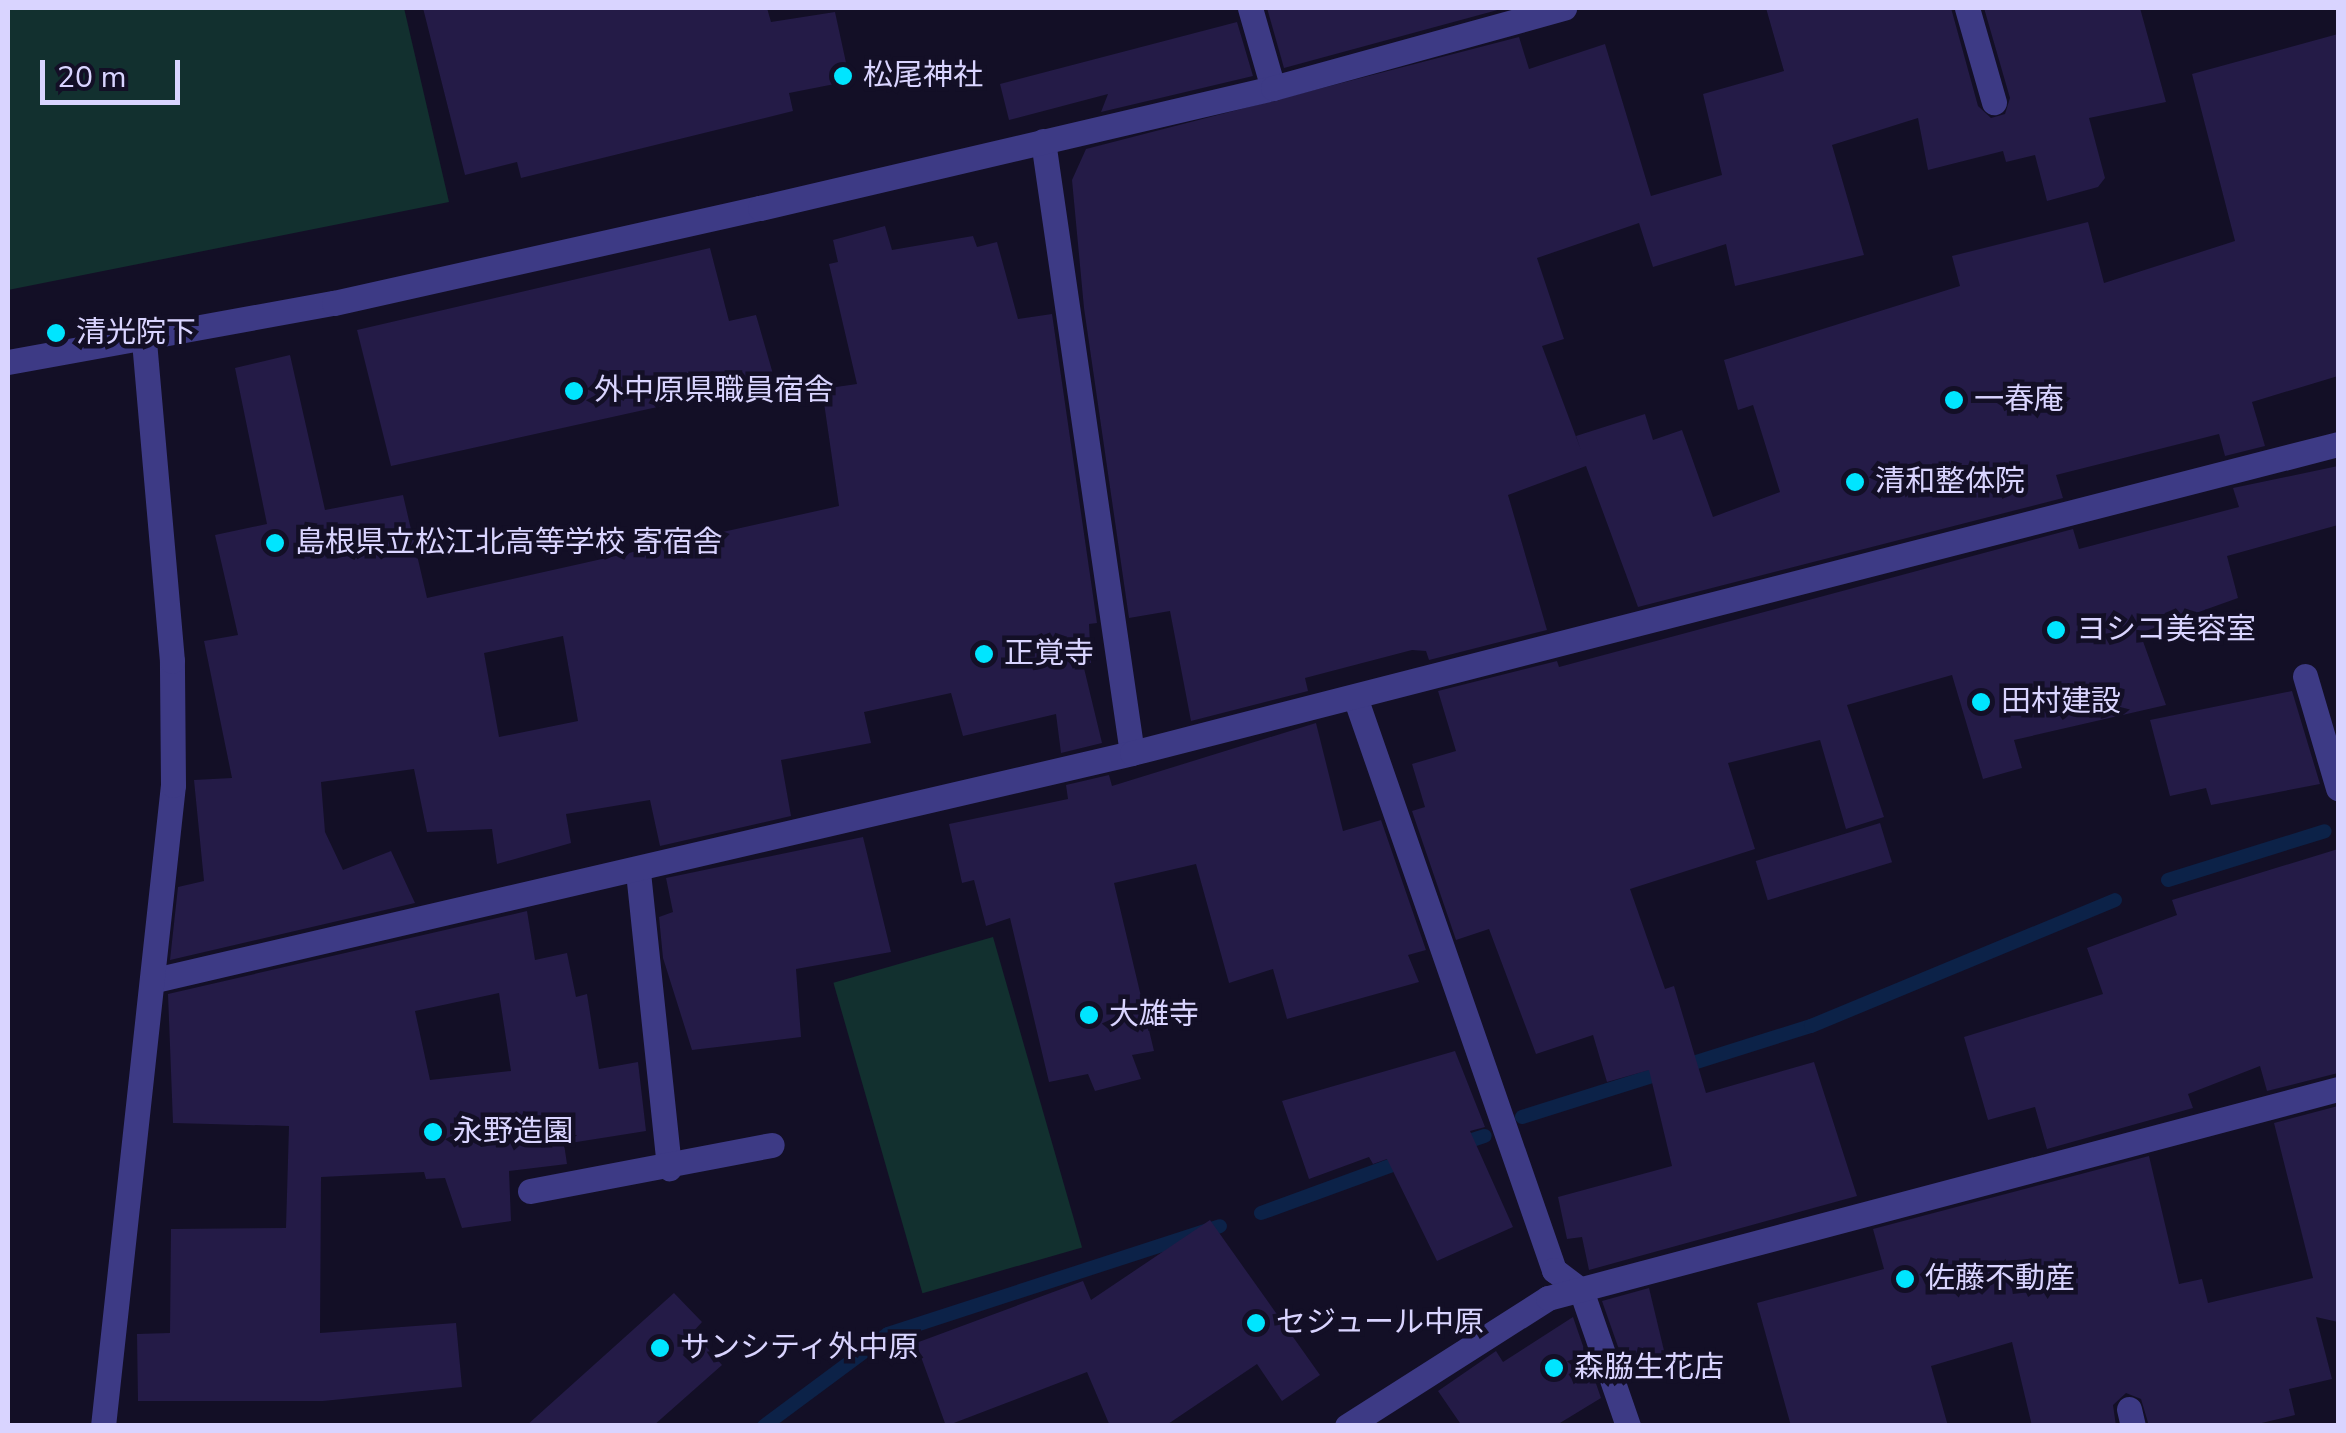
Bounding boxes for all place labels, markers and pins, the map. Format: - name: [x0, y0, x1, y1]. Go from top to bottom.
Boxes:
- place label: 松尾神社: [863, 58, 983, 94]
- marker: 松尾神社: [832, 65, 854, 87]
- place label: 清光院下: [76, 315, 196, 351]
- marker: 清光院下: [45, 322, 67, 344]
- place label: 外中原県職員宿舎: [594, 373, 834, 409]
- marker: 外中原県職員宿舎: [563, 380, 585, 402]
- place label: 一春庵: [1974, 382, 2064, 418]
- marker: 一春庵: [1943, 389, 1965, 411]
- place label: 清和整体院: [1875, 464, 2025, 500]
- marker: 清和整体院: [1844, 471, 1866, 493]
- place label: 島根県立松江北高等学校 寄宿舎: [295, 525, 723, 561]
- marker: 島根県立松江北高等学校 寄宿舎: [264, 532, 286, 554]
- place label: ヨシコ美容室: [2076, 612, 2256, 648]
- marker: ヨシコ美容室: [2045, 619, 2067, 641]
- place label: 正覚寺: [1004, 636, 1094, 672]
- marker: 正覚寺: [973, 643, 995, 665]
- place label: 田村建設: [2001, 684, 2121, 720]
- marker: 田村建設: [1970, 691, 1992, 713]
- place label: 大雄寺: [1109, 997, 1199, 1033]
- marker: 大雄寺: [1078, 1004, 1100, 1026]
- place label: 永野造園: [453, 1114, 573, 1150]
- marker: 永野造園: [422, 1121, 444, 1143]
- place label: 佐藤不動産: [1925, 1261, 2075, 1297]
- marker: 佐藤不動産: [1894, 1268, 1916, 1290]
- place label: セジュール中原: [1276, 1305, 1486, 1341]
- marker: セジュール中原: [1245, 1312, 1267, 1334]
- place label: サンシティ外中原: [680, 1330, 920, 1366]
- marker: サンシティ外中原: [649, 1337, 671, 1359]
- place label: 森脇生花店: [1574, 1350, 1724, 1386]
- marker: 森脇生花店: [1543, 1357, 1565, 1379]

